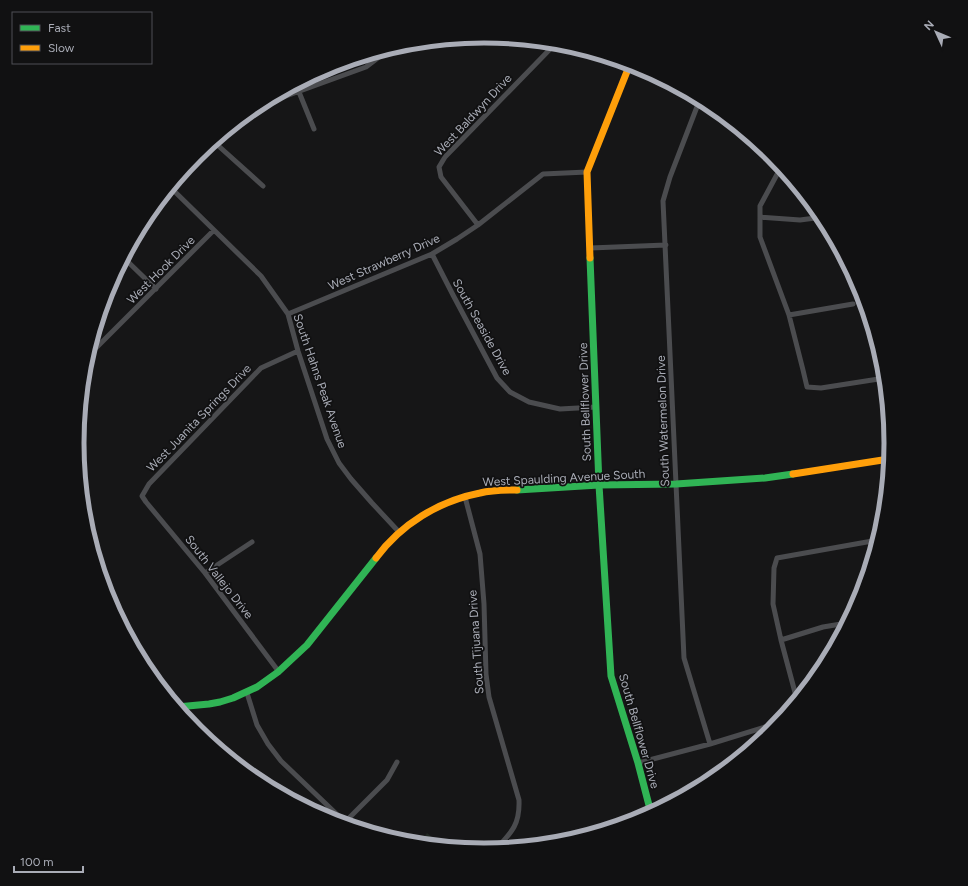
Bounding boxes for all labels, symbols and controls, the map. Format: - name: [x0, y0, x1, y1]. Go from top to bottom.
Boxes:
- legend: [12, 12, 152, 64]
- north arrow: [916, 12, 956, 52]
- text: N: [922, 18, 937, 33]
- text: Fast: [48, 21, 71, 35]
- text: Slow: [48, 41, 75, 55]
- street label: West Baldwyn Drive: [431, 71, 515, 159]
- street label: West Strawberry Drive: [326, 231, 442, 293]
- street label: West Hook Drive: [124, 233, 198, 307]
- street label: South Seaside Drive: [450, 276, 515, 378]
- street label: South Hahns Peak Avenue: [290, 312, 350, 450]
- street label: South Bellflower Drive: [576, 342, 594, 462]
- street label: South Watermelon Drive: [654, 355, 672, 487]
- street label: West Juanita Springs Drive: [144, 361, 254, 475]
- street label: West Spaulding Avenue South: [482, 467, 646, 489]
- street label: South Vallejo Drive: [182, 533, 256, 622]
- street label: South Tijuana Drive: [465, 589, 487, 694]
- street label: South Bellflower Drive: [616, 672, 662, 790]
- scale bar: [14, 848, 83, 874]
- text: 100 m: [20, 855, 54, 869]

